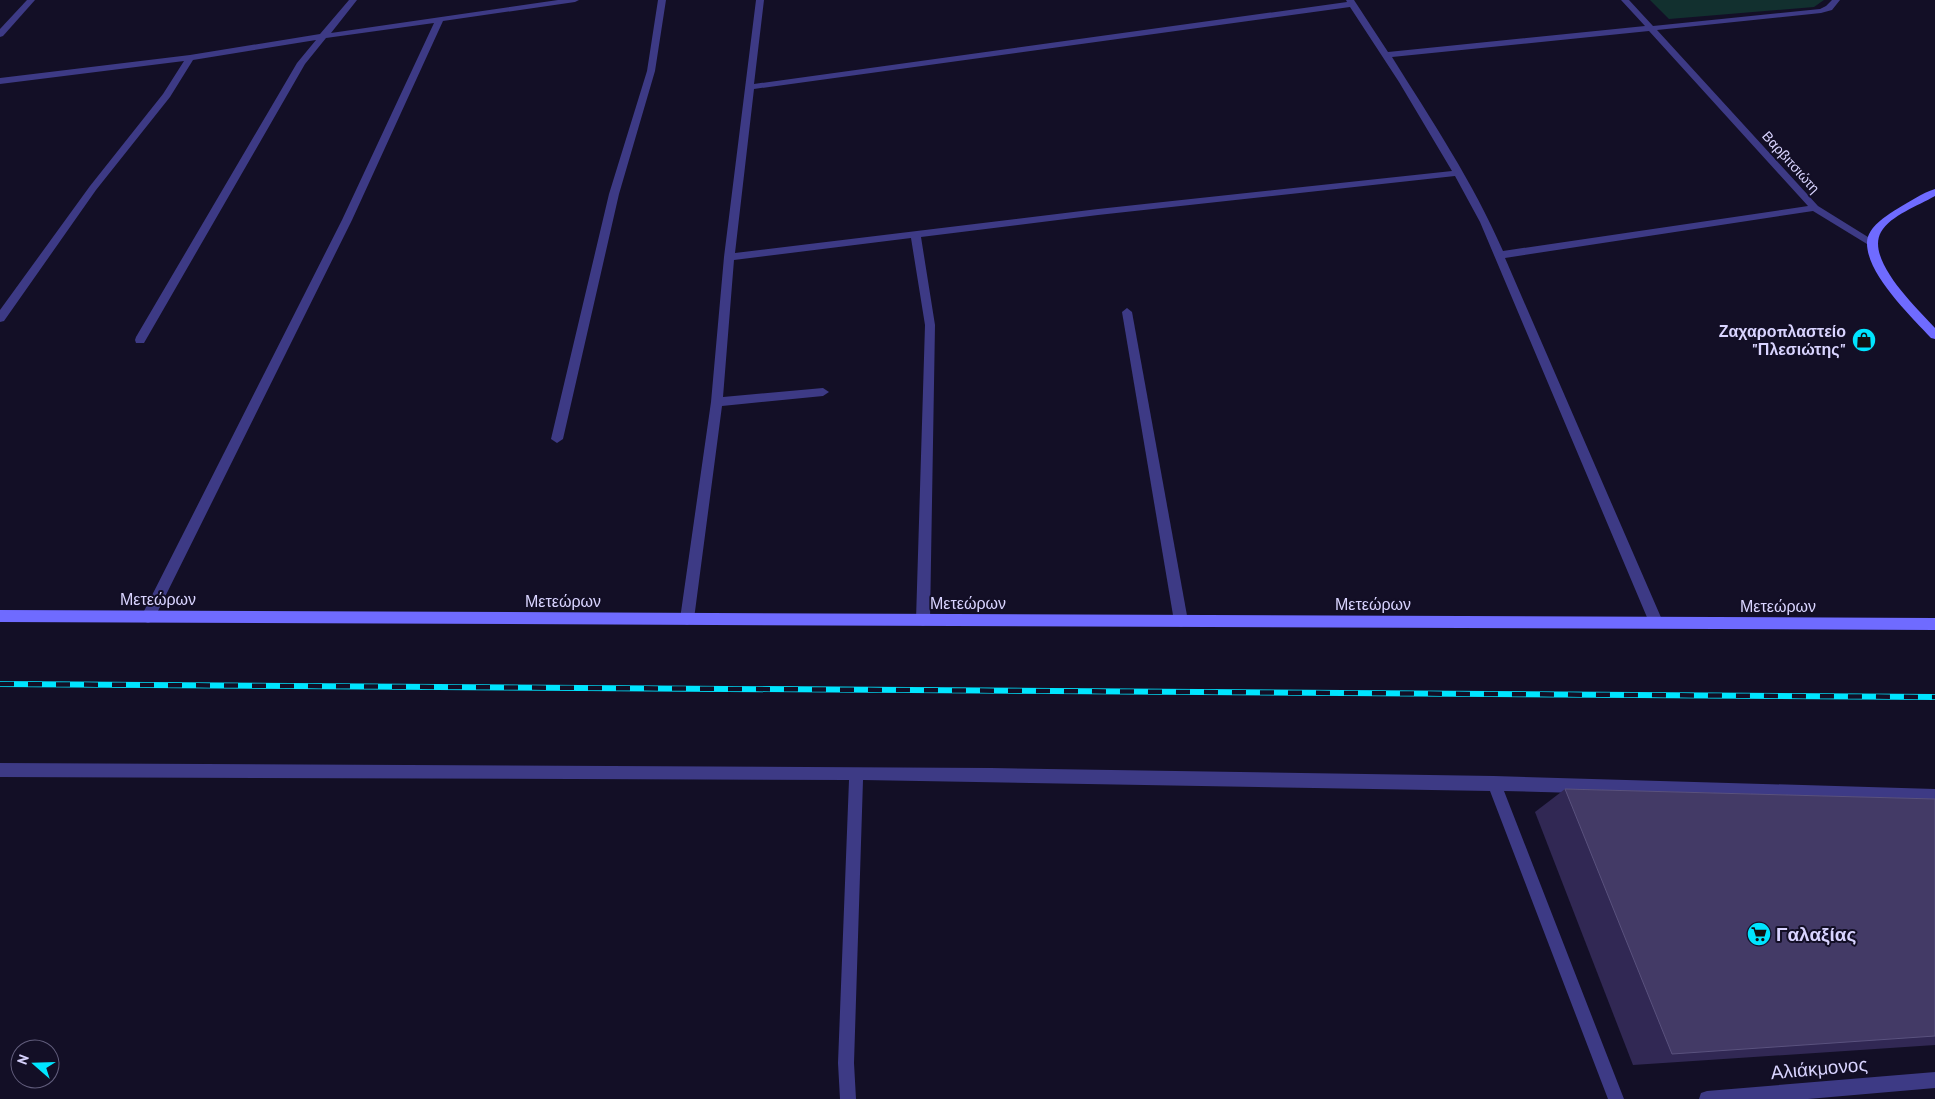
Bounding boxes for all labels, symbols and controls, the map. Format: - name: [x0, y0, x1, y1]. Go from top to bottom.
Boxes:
- street label: Βαρβιτσιώτη: [1758, 127, 1824, 197]
- place label: Ζαχαροπλαστείο "Πλεσιώτης": [1719, 321, 1846, 359]
- shop icon: Ζαχαροπλαστείο "Πλεσιώτης": [1851, 327, 1877, 353]
- street label: Μετεώρων: [120, 589, 196, 609]
- street label: Μετεώρων: [525, 591, 601, 611]
- street label: Μετεώρων: [930, 593, 1006, 613]
- street label: Μετεώρων: [1335, 594, 1411, 614]
- street label: Μετεώρων: [1740, 596, 1816, 616]
- supermarket icon: Γαλαξίας: [1746, 921, 1772, 947]
- place label: Γαλαξίας: [1776, 922, 1857, 946]
- north arrow: [10, 1039, 60, 1089]
- text: N: [13, 1052, 33, 1067]
- street label: Αλιάκμονος: [1770, 1052, 1868, 1084]

